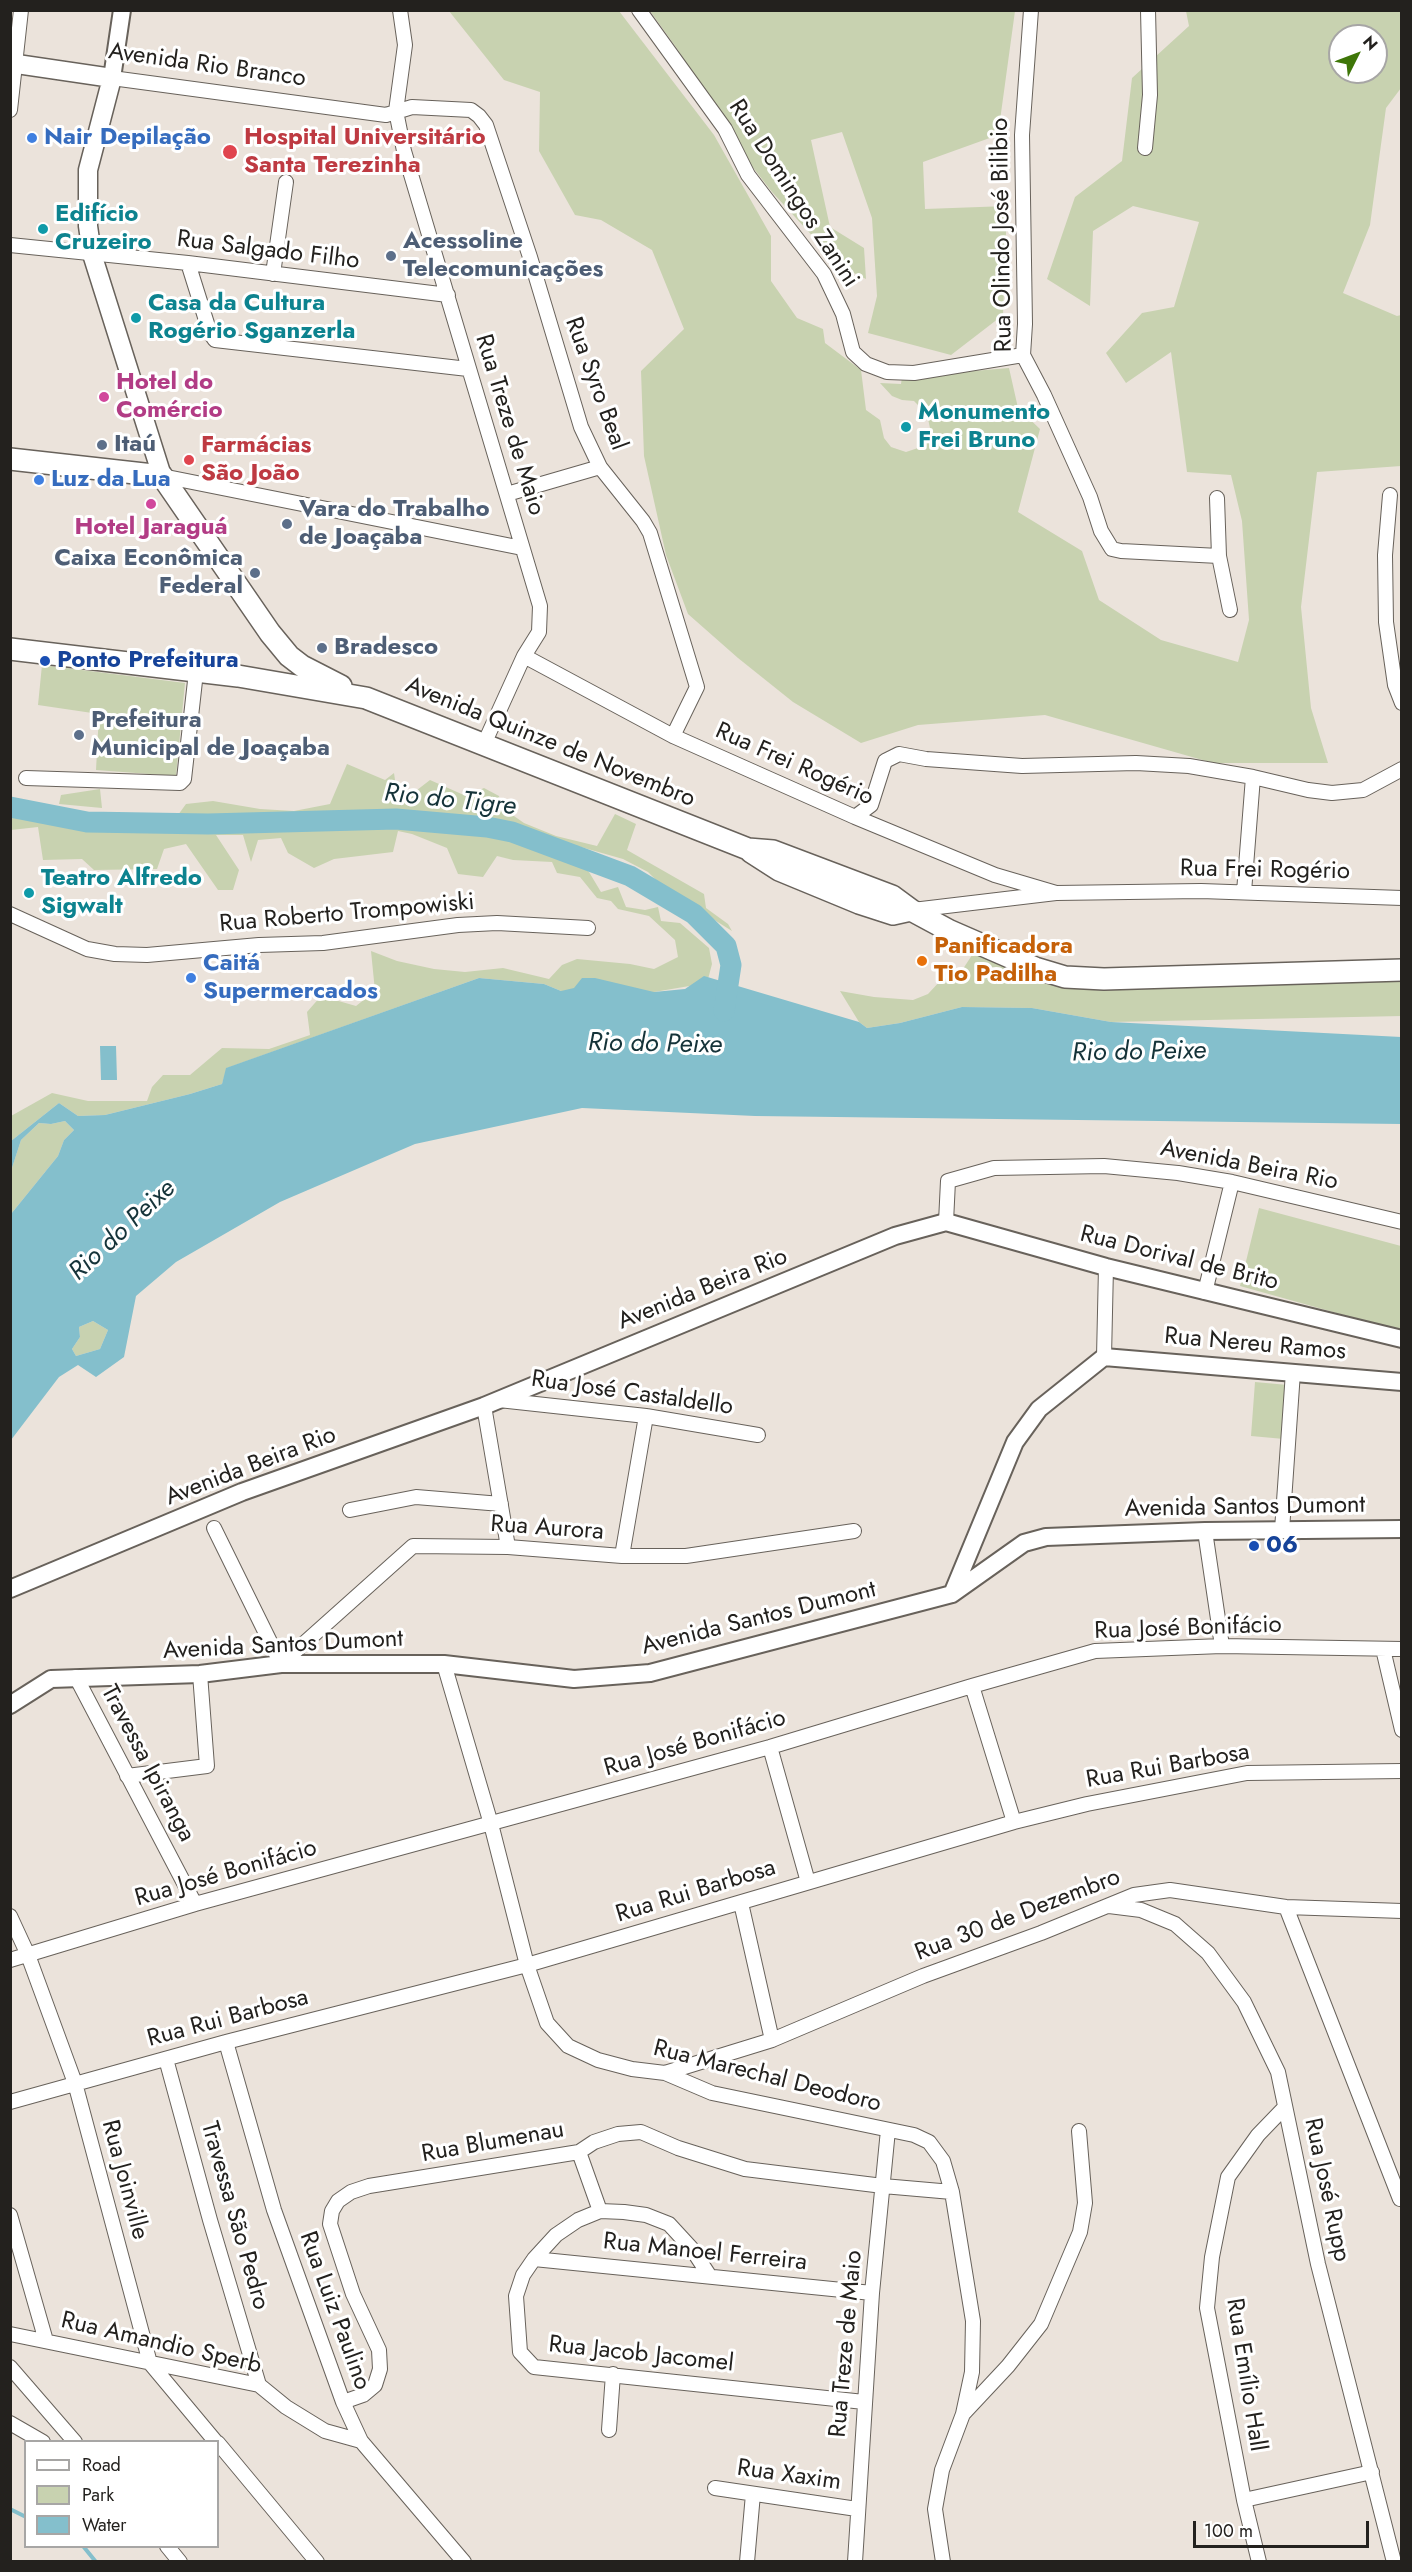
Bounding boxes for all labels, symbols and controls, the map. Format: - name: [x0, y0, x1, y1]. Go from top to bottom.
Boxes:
- north arrow: [1328, 24, 1388, 84]
- text: N: [1357, 31, 1383, 55]
- street label: Avenida Rio Branco: [107, 38, 307, 94]
- street label: Rua Domingos Zanini: [722, 95, 864, 293]
- street label: Rua Olindo José Bilibio: [987, 117, 1019, 353]
- place label: Nair Depilação: [44, 124, 211, 152]
- place label: Hospital Universitário Santa Terezinha: [244, 124, 486, 180]
- marker: Nair Depilação: [25, 131, 39, 145]
- marker: Hospital Universitário Santa Terezinha: [221, 143, 239, 161]
- place label: Edifício Cruzeiro: [55, 201, 152, 257]
- marker: Edifício Cruzeiro: [36, 222, 50, 236]
- street label: Rua Salgado Filho: [175, 226, 361, 276]
- place label: Acessoline Telecomunicações: [403, 228, 603, 284]
- marker: Acessoline Telecomunicações: [384, 249, 398, 263]
- place label: Casa da Cultura Rogério Sganzerla: [148, 290, 356, 346]
- marker: Casa da Cultura Rogério Sganzerla: [129, 311, 143, 325]
- street label: Rua Syro Beal: [558, 314, 632, 454]
- street label: Rua Treze de Maio: [468, 331, 550, 519]
- place label: Hotel do Comércio: [116, 369, 223, 425]
- marker: Hotel do Comércio: [97, 390, 111, 404]
- place label: Monumento Frei Bruno: [918, 399, 1050, 455]
- marker: Monumento Frei Bruno: [899, 420, 913, 434]
- place label: Itaú: [114, 431, 156, 459]
- place label: Farmácias São João: [201, 432, 311, 488]
- marker: Itaú: [95, 438, 109, 452]
- marker: Farmácias São João: [182, 453, 196, 467]
- place label: Luz da Lua: [51, 466, 171, 494]
- marker: Luz da Lua: [32, 473, 46, 487]
- place label: Vara do Trabalho de Joaçaba: [299, 496, 490, 552]
- marker: Hotel Jaraguá: [144, 497, 158, 511]
- place label: Hotel Jaraguá: [74, 514, 228, 542]
- marker: Vara do Trabalho de Joaçaba: [280, 517, 294, 531]
- place label: Caixa Econômica Federal: [54, 545, 243, 601]
- marker: Caixa Econômica Federal: [248, 566, 262, 580]
- place label: Bradesco: [334, 634, 438, 662]
- marker: Bradesco: [315, 641, 329, 655]
- place label: Ponto Prefeitura: [57, 647, 239, 675]
- marker: Ponto Prefeitura: [38, 654, 52, 668]
- street label: Avenida Quinze de Novembro: [401, 672, 699, 814]
- place label: Prefeitura Municipal de Joaçaba: [91, 707, 330, 763]
- street label: Rua Frei Rogério: [710, 717, 878, 813]
- marker: Prefeitura Municipal de Joaçaba: [72, 728, 86, 742]
- water label: Rio do Tigre: [383, 779, 517, 823]
- street label: Rua Frei Rogério: [1180, 855, 1350, 887]
- place label: Teatro Alfredo Sigwalt: [41, 865, 202, 921]
- marker: Teatro Alfredo Sigwalt: [22, 886, 36, 900]
- street label: Rua Roberto Trompowiski: [218, 888, 476, 940]
- place label: Panificadora Tio Padilha: [934, 933, 1073, 989]
- place label: Caitá Supermercados: [203, 950, 378, 1006]
- marker: Panificadora Tio Padilha: [915, 954, 929, 968]
- marker: Caitá Supermercados: [184, 971, 198, 985]
- water label: Rio do Peixe: [588, 1028, 722, 1062]
- water label: Rio do Peixe: [1072, 1036, 1206, 1070]
- street label: Avenida Beira Rio: [1158, 1135, 1340, 1197]
- water label: Rio do Peixe: [63, 1174, 183, 1288]
- street label: Rua Dorival de Brito: [1077, 1220, 1281, 1298]
- street label: Avenida Beira Rio: [614, 1243, 792, 1337]
- street label: Rua Nereu Ramos: [1163, 1323, 1347, 1367]
- street label: Rua José Castaldello: [529, 1366, 735, 1422]
- street label: Avenida Beira Rio: [162, 1421, 340, 1513]
- street label: Avenida Santos Dumont: [1124, 1492, 1366, 1524]
- street label: Rua Aurora: [489, 1511, 605, 1547]
- place label: 06: [1266, 1532, 1298, 1560]
- marker: 06: [1247, 1539, 1261, 1553]
- street label: Avenida Santos Dumont: [639, 1576, 879, 1662]
- street label: Rua José Bonifácio: [1094, 1611, 1282, 1647]
- street label: Avenida Santos Dumont: [162, 1625, 404, 1667]
- street label: Travessa Ipiranga: [94, 1681, 200, 1847]
- street label: Rua José Bonifácio: [601, 1704, 789, 1784]
- street label: Rua Rui Barbosa: [1084, 1738, 1252, 1796]
- street label: Rua José Bonifácio: [132, 1834, 320, 1914]
- street label: Rua Rui Barbosa: [613, 1854, 779, 1930]
- street label: Rua 30 de Dezembro: [911, 1864, 1125, 1968]
- street label: Rua Rui Barbosa: [144, 1984, 312, 2054]
- street label: Rua Marechal Deodoro: [650, 2035, 884, 2119]
- street label: Rua José Rupp: [1297, 2115, 1355, 2265]
- street label: Rua Blumenau: [420, 2116, 566, 2170]
- street label: Rua Joinville: [94, 2117, 154, 2243]
- street label: Travessa São Pedro: [193, 2119, 275, 2313]
- street label: Rua Luiz Paulino: [292, 2228, 376, 2394]
- street label: Rua Manoel Ferreira: [602, 2228, 808, 2278]
- street label: Rua Treze de Maio: [824, 2249, 870, 2439]
- street label: Rua Emílio Hall: [1219, 2296, 1271, 2454]
- street label: Rua Amandio Sperb: [58, 2307, 264, 2381]
- street label: Rua Jacob Jacomel: [547, 2331, 735, 2379]
- legend: [24, 2440, 219, 2548]
- text: Road: [82, 2452, 121, 2478]
- street label: Rua Xaxim: [735, 2454, 843, 2498]
- text: Park: [82, 2482, 114, 2508]
- scale bar: [1196, 2509, 1372, 2547]
- text: Water: [82, 2512, 126, 2538]
- text: 100 m: [1204, 2518, 1253, 2544]

